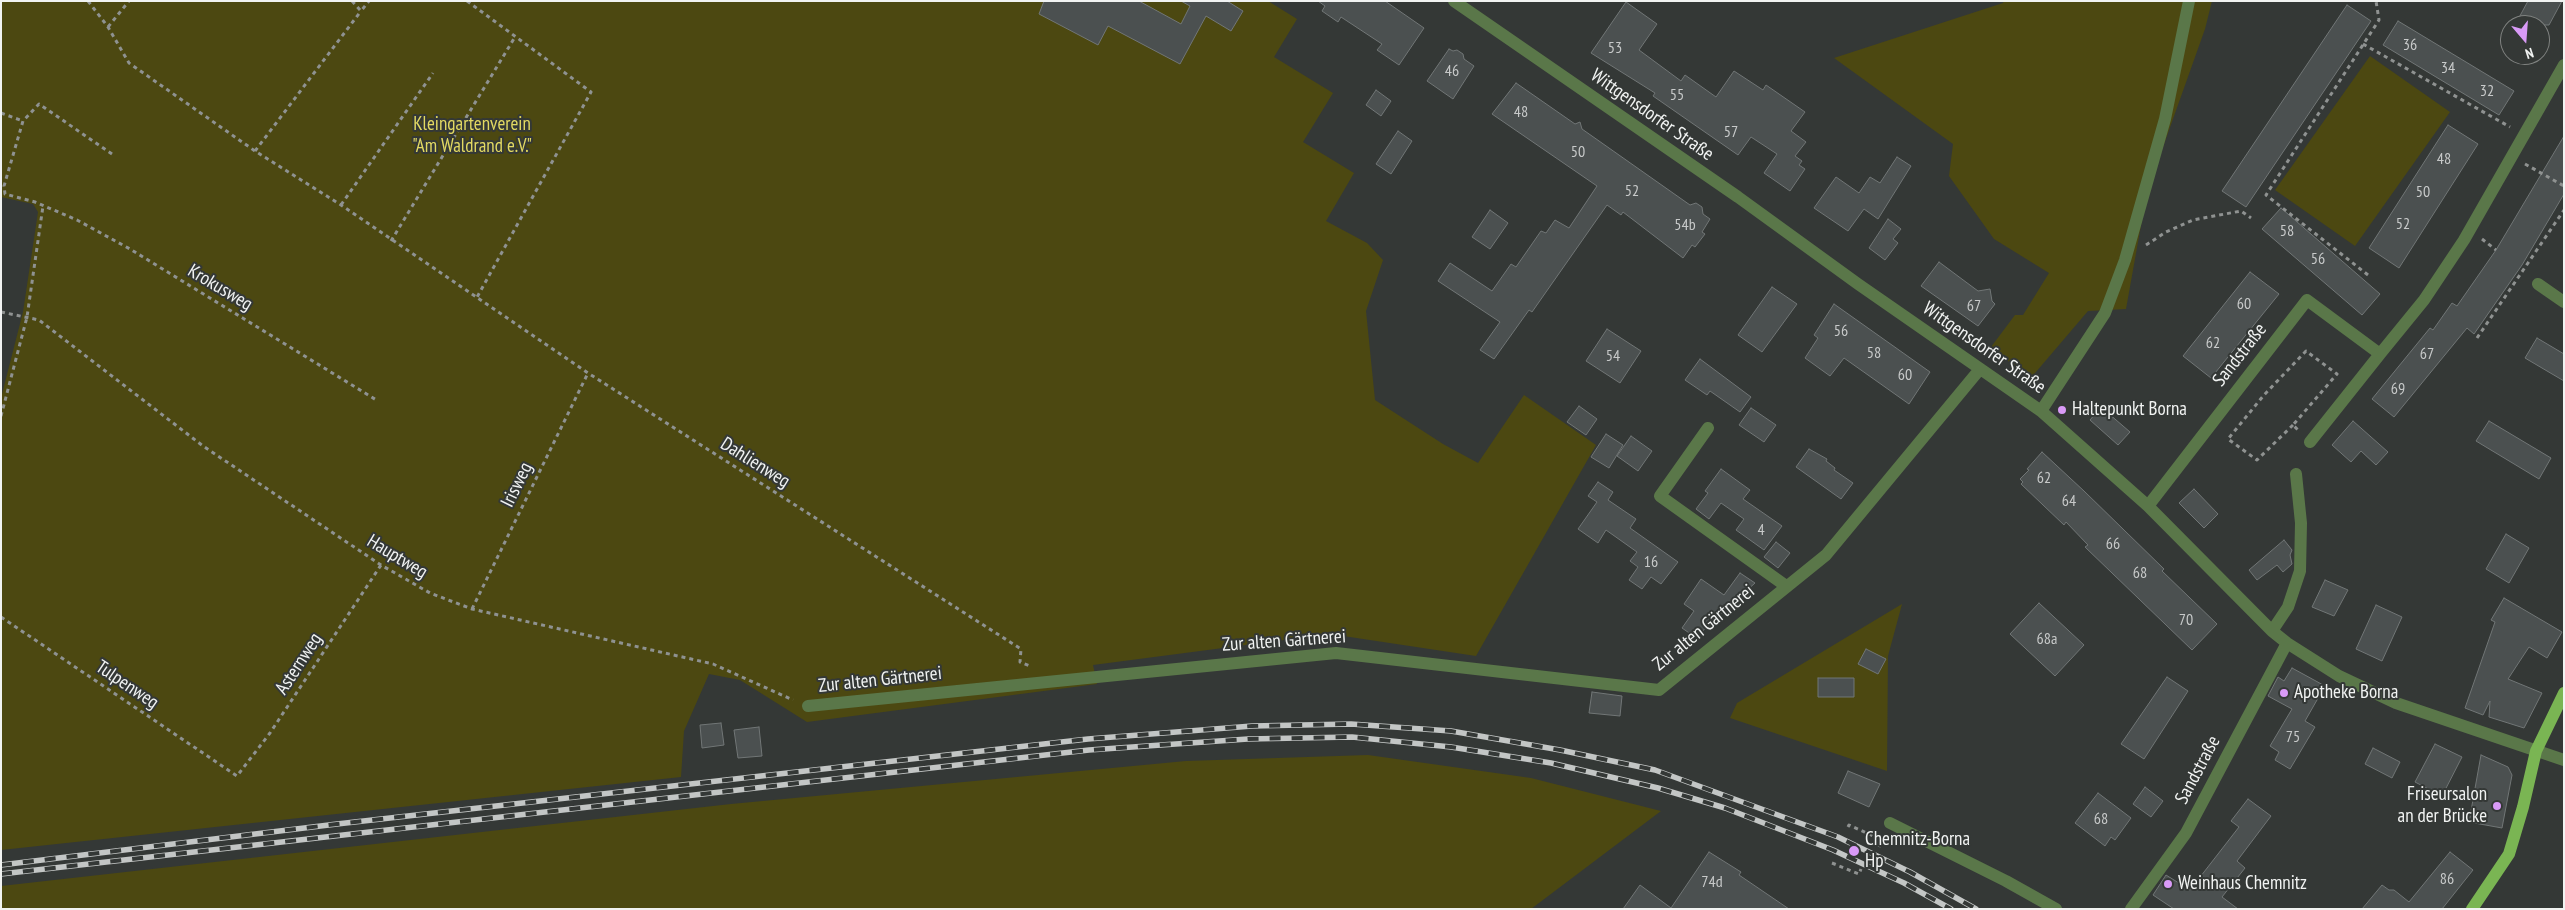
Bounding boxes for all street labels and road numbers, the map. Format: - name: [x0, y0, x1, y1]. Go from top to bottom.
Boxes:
- street label: Wittgensdorfer Straße: [1586, 64, 1718, 166]
- street label: Krokusweg: [184, 260, 256, 316]
- street label: Wittgensdorfer Straße: [1918, 297, 2050, 399]
- street label: Sandstraße: [2208, 319, 2272, 391]
- street label: Dahlienweg: [716, 433, 794, 493]
- street label: Irisweg: [496, 459, 538, 511]
- street label: Hauptweg: [363, 530, 431, 584]
- street label: Zur alten Gärtnerei: [1649, 580, 1759, 676]
- street label: Zur alten Gärtnerei: [1221, 625, 1347, 657]
- street label: Asternweg: [271, 629, 327, 699]
- street label: Tulpenweg: [91, 656, 163, 714]
- street label: Zur alten Gärtnerei: [817, 662, 943, 698]
- street label: Sandstraße: [2171, 732, 2225, 808]

